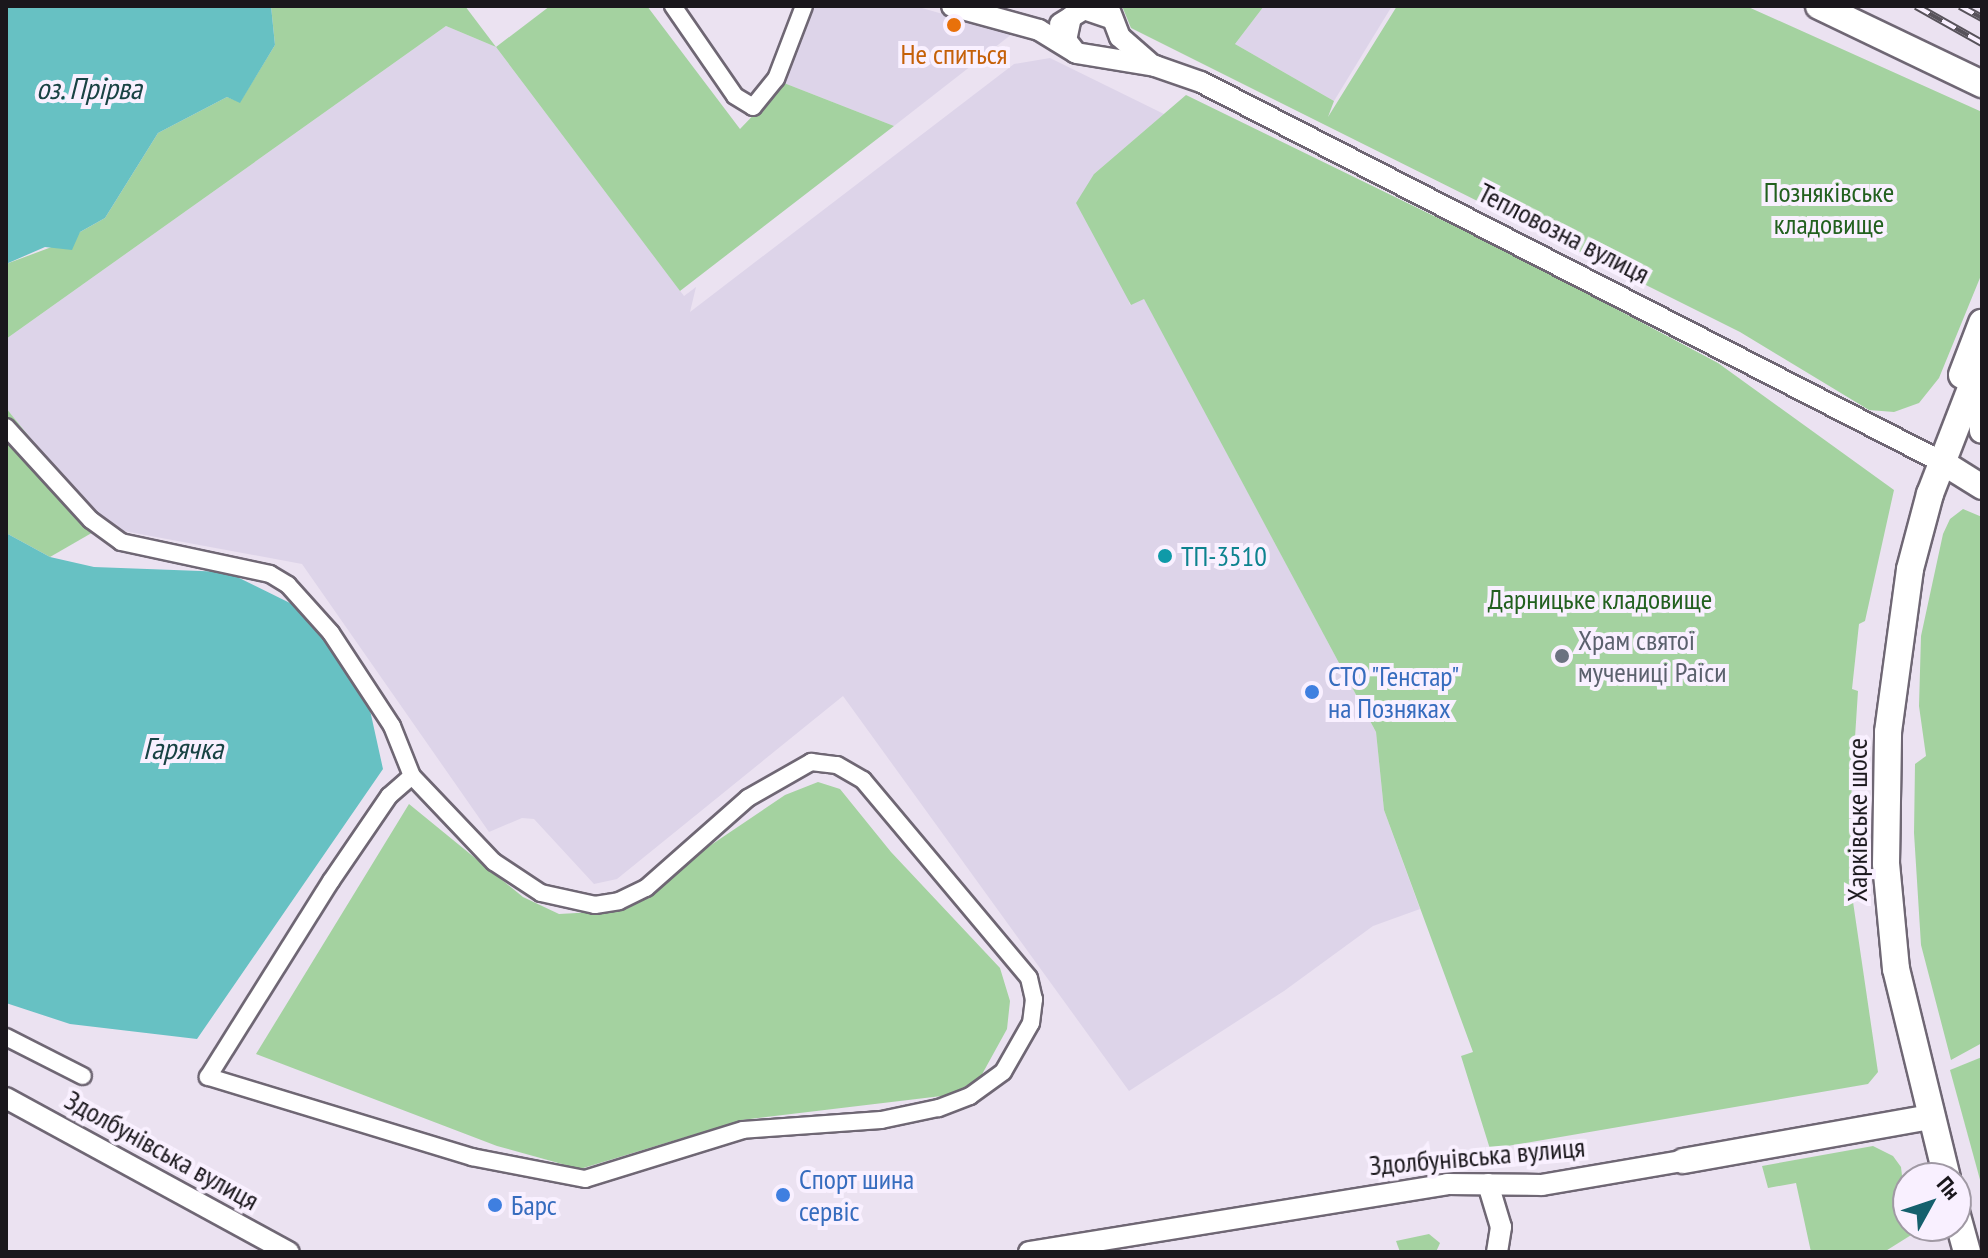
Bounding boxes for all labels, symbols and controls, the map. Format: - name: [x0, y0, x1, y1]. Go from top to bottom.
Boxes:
- marker: Не спиться: [945, 16, 963, 34]
- place label: Не спиться: [901, 37, 1007, 71]
- water label: оз. Прірва: [35, 70, 143, 106]
- street label: Тепловозна вулиця: [1473, 175, 1655, 291]
- park label: Позняківське кладовище: [1764, 175, 1894, 241]
- place label: ТП-3510: [1181, 539, 1267, 573]
- marker: ТП-3510: [1156, 547, 1174, 565]
- park label: Дарницьке кладовище: [1488, 582, 1712, 616]
- place label: Храм святої мучениці Раїси: [1578, 623, 1726, 689]
- marker: Храм святої мучениці Раїси: [1553, 647, 1571, 665]
- place label: СТО "Генстар" на Позняках: [1328, 659, 1461, 725]
- marker: СТО "Генстар" на Позняках: [1303, 683, 1321, 701]
- water label: Гарячка: [143, 730, 223, 766]
- street label: Харківське шосе: [1840, 738, 1874, 902]
- street label: Здолбунівська вулиця: [59, 1083, 265, 1217]
- street label: Здолбунівська вулиця: [1368, 1130, 1586, 1182]
- place label: Спорт шина сервіс: [799, 1162, 915, 1228]
- north arrow: [1892, 1162, 1972, 1242]
- text: Пн: [1931, 1171, 1966, 1205]
- marker: Спорт шина сервіс: [774, 1186, 792, 1204]
- place label: Барс: [511, 1188, 557, 1222]
- marker: Барс: [486, 1196, 504, 1214]

